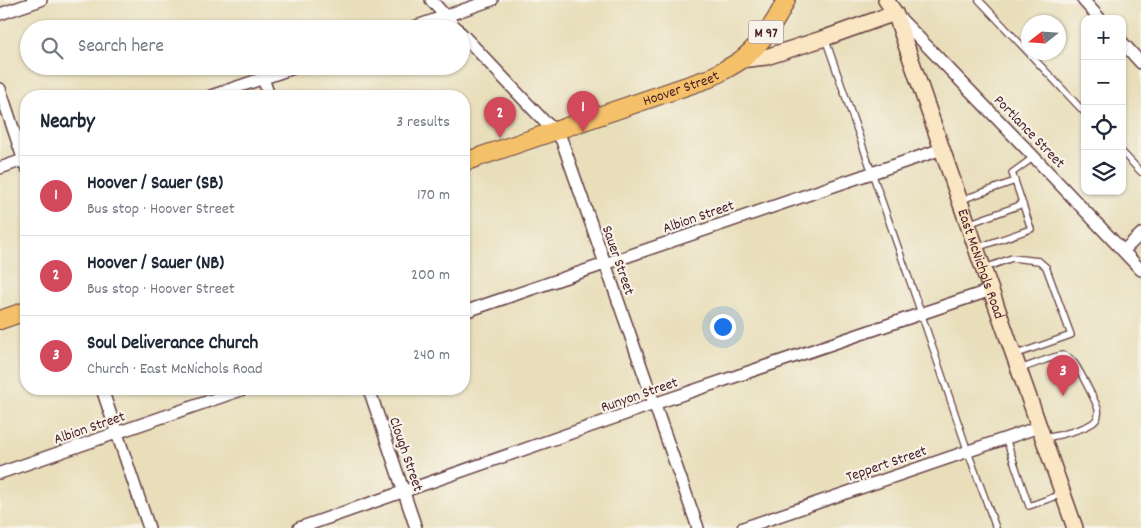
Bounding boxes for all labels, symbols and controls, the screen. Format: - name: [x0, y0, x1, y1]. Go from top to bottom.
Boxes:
- north arrow: [1021, 15, 1066, 60]
- map controls: [1081, 15, 1126, 195]
- button: +: [1081, 15, 1126, 60]
- search box: [20, 20, 470, 75]
- road number: M 97: [748, 21, 784, 44]
- icon: search: [38, 34, 66, 62]
- text: Search here: [78, 34, 164, 61]
- button: −: [1081, 60, 1126, 105]
- street label: Hoover Street: [640, 66, 724, 113]
- pin: 1: [567, 91, 599, 132]
- street label: Portlance Street: [988, 91, 1070, 174]
- pin: 2: [484, 97, 516, 138]
- button: locate: [1081, 105, 1126, 150]
- text: Nearby: [40, 108, 95, 138]
- text: 3 results: [396, 111, 450, 134]
- button: layers: [1081, 150, 1126, 195]
- text: Hoover / Sauer (SB): [87, 171, 223, 198]
- text: 1: [54, 184, 58, 207]
- text: 170 m: [417, 184, 450, 207]
- street label: Albion Street: [660, 195, 738, 240]
- text: Bus stop · Hoover Street: [87, 198, 235, 221]
- street label: East McNichols Road: [950, 206, 1009, 322]
- street label: Sauer Street: [595, 223, 639, 299]
- text: Hoover / Sauer (NB): [87, 251, 224, 278]
- text: 2: [53, 264, 60, 287]
- text: 200 m: [411, 264, 450, 287]
- text: Bus stop · Hoover Street: [87, 278, 235, 301]
- your location: [710, 314, 736, 340]
- text: Soul Deliverance Church: [87, 331, 258, 358]
- text: 3: [52, 344, 60, 367]
- text: 240 m: [413, 344, 450, 367]
- pin: 3: [1047, 355, 1079, 396]
- text: Church · East McNichols Road: [87, 358, 263, 381]
- street label: Runyon Street: [598, 372, 682, 419]
- street label: Albion Street: [51, 406, 129, 451]
- street label: Clough Street: [382, 414, 428, 495]
- street label: Teppert Street: [843, 441, 930, 489]

